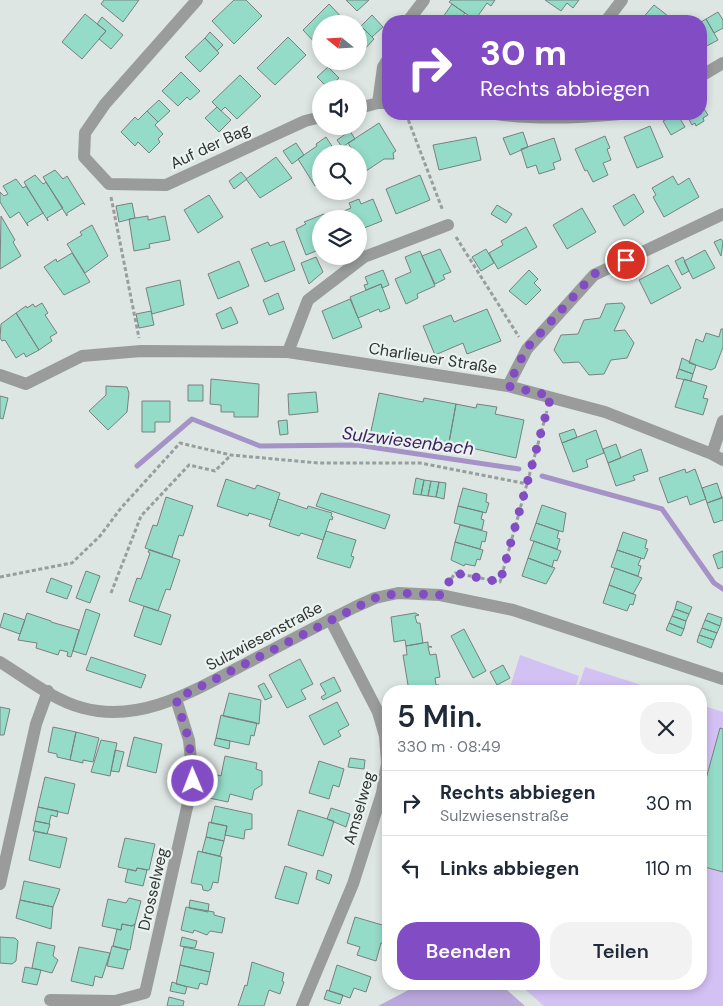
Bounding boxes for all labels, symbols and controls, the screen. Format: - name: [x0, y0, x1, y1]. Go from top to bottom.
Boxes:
- north arrow: [312, 15, 368, 70]
- map controls: [312, 15, 367, 265]
- text: 30 m: [480, 30, 567, 76]
- icon: right: [397, 35, 462, 100]
- text: Rechts abbiegen: [480, 74, 650, 103]
- button: sound: [312, 80, 367, 135]
- street label: Auf der Bag: [167, 118, 253, 174]
- button: search: [312, 145, 367, 200]
- button: layers: [312, 210, 367, 265]
- pin: [605, 239, 647, 281]
- icon: arrive: [612, 246, 640, 274]
- street label: Charlieuer Straße: [367, 337, 499, 379]
- water label: Sulzwiesenbach: [341, 421, 475, 461]
- street label: Sulzwiesenstraße: [202, 596, 326, 676]
- text: 5 Min.: [397, 697, 482, 736]
- button: close: [640, 702, 692, 754]
- text: 330 m · 08:49: [397, 736, 501, 757]
- position arrow: [166, 754, 218, 806]
- street label: Amselweg: [339, 769, 380, 847]
- text: Rechts abbiegen: [440, 780, 595, 805]
- icon: right: [397, 789, 425, 817]
- text: 30 m: [646, 791, 692, 816]
- text: Sulzwiesenstraße: [440, 805, 569, 826]
- street label: Drosselweg: [133, 845, 173, 933]
- icon: left: [397, 854, 425, 882]
- text: Links abbiegen: [440, 856, 579, 881]
- text: 110 m: [645, 856, 692, 881]
- button: Beenden: [397, 922, 540, 980]
- button: Teilen: [550, 922, 692, 980]

